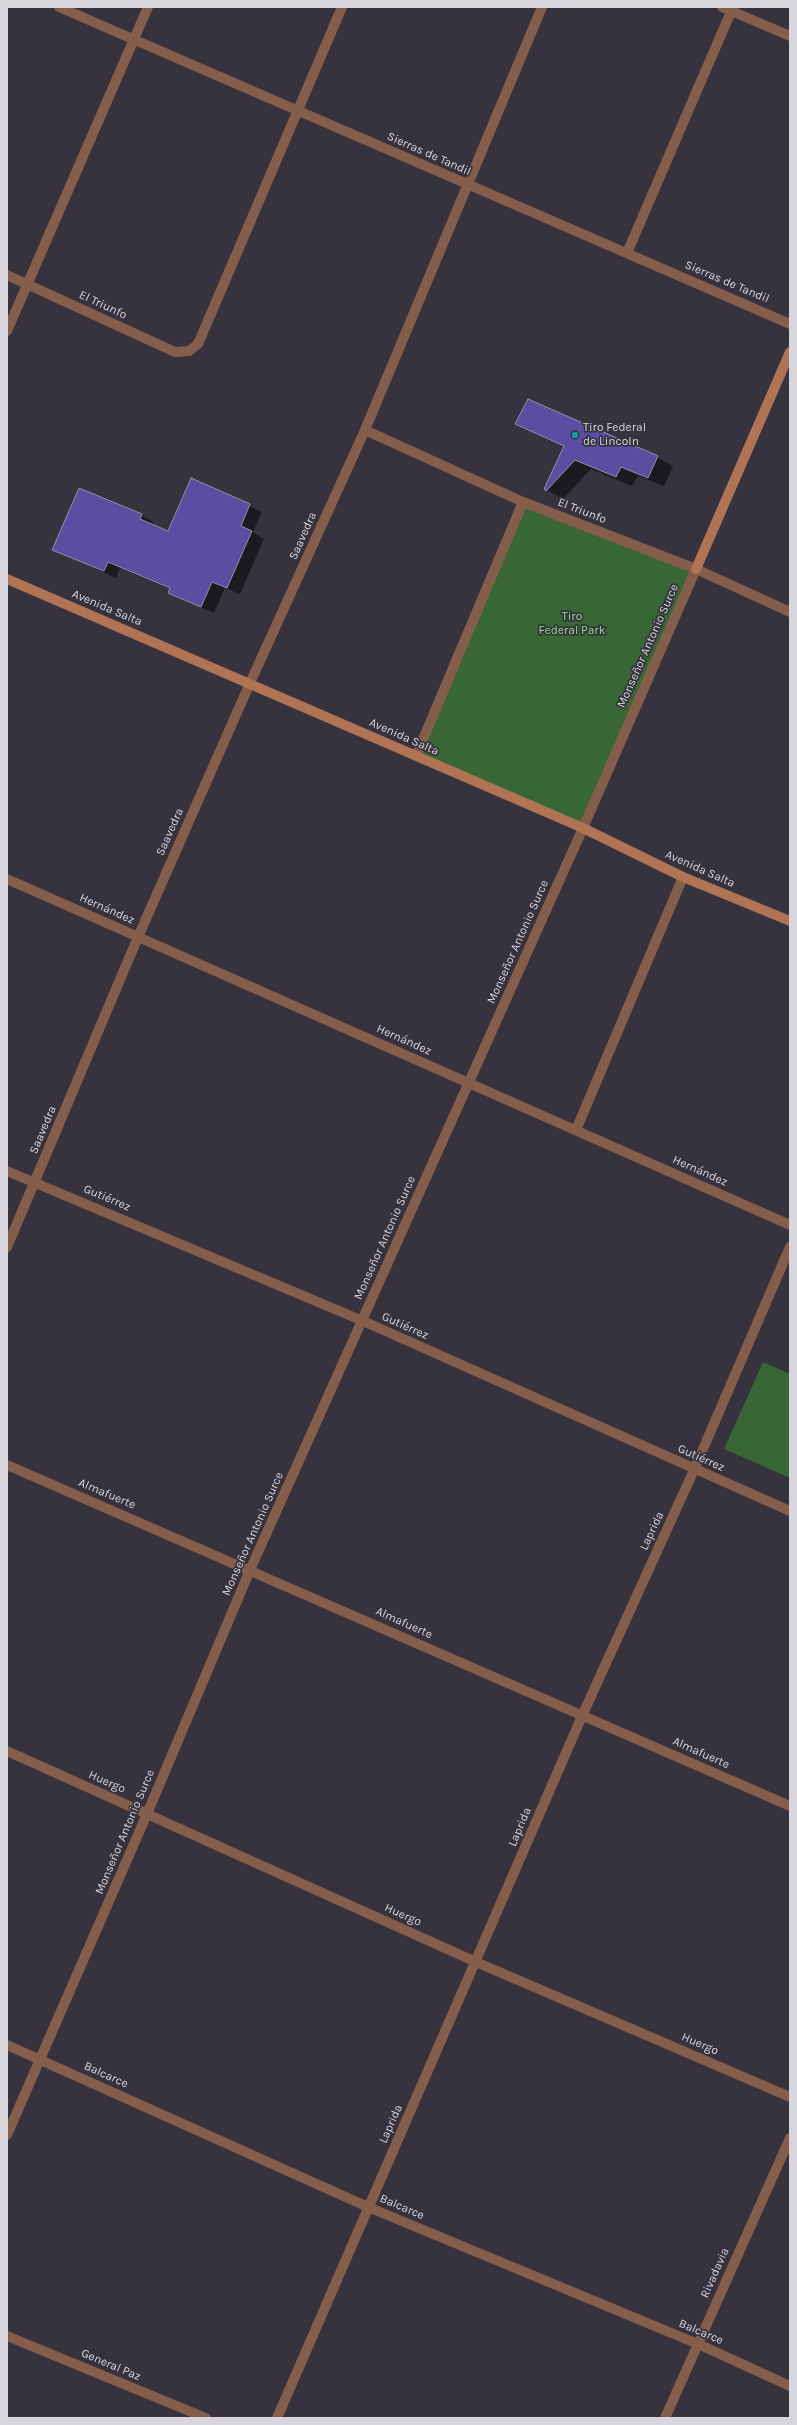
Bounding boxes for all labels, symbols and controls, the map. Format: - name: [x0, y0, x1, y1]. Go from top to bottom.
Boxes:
- street label: Sierras de Tandil: [385, 129, 473, 179]
- street label: Sierras de Tandil: [683, 258, 771, 306]
- street label: El Triunfo: [77, 288, 129, 322]
- place label: Tiro Federal de Lincoln: [583, 421, 646, 449]
- marker: Tiro Federal de Lincoln: [570, 430, 580, 440]
- street label: El Triunfo: [556, 495, 608, 527]
- street label: Saavedra: [286, 510, 320, 562]
- street label: Monseñor Antonio Surce: [614, 582, 682, 710]
- street label: Avenida Salta: [70, 587, 144, 629]
- park label: Tiro Federal Park: [539, 610, 605, 638]
- street label: Avenida Salta: [367, 715, 441, 759]
- street label: Saavedra: [153, 806, 187, 858]
- street label: Avenida Salta: [663, 847, 737, 891]
- street label: Monseñor Antonio Surce: [484, 878, 552, 1006]
- street label: Hernández: [77, 891, 137, 927]
- street label: Hernández: [374, 1022, 434, 1058]
- street label: Saavedra: [26, 1104, 60, 1156]
- street label: Hernández: [670, 1153, 730, 1189]
- street label: Monseñor Antonio Surce: [351, 1174, 419, 1302]
- street label: Gutiérrez: [81, 1182, 133, 1214]
- street label: Gutiérrez: [379, 1309, 431, 1343]
- street label: Gutiérrez: [675, 1441, 727, 1475]
- street label: Monseñor Antonio Surce: [219, 1470, 287, 1598]
- street label: Almafuerte: [76, 1476, 138, 1512]
- street label: Laprida: [637, 1509, 667, 1553]
- street label: Almafuerte: [373, 1604, 435, 1642]
- street label: Almafuerte: [670, 1734, 732, 1772]
- street label: Monseñor Antonio Surce: [92, 1767, 158, 1897]
- street label: Huergo: [86, 1768, 128, 1796]
- street label: Laprida: [505, 1805, 535, 1849]
- street label: Huergo: [382, 1901, 424, 1929]
- street label: Huergo: [679, 2030, 721, 2058]
- street label: Balcarce: [82, 2059, 130, 2091]
- street label: Laprida: [376, 2102, 406, 2146]
- street label: Balcarce: [378, 2191, 426, 2223]
- street label: Rivadavia: [698, 2246, 732, 2300]
- street label: Balcarce: [677, 2316, 725, 2348]
- street label: General Paz: [79, 2346, 143, 2384]

